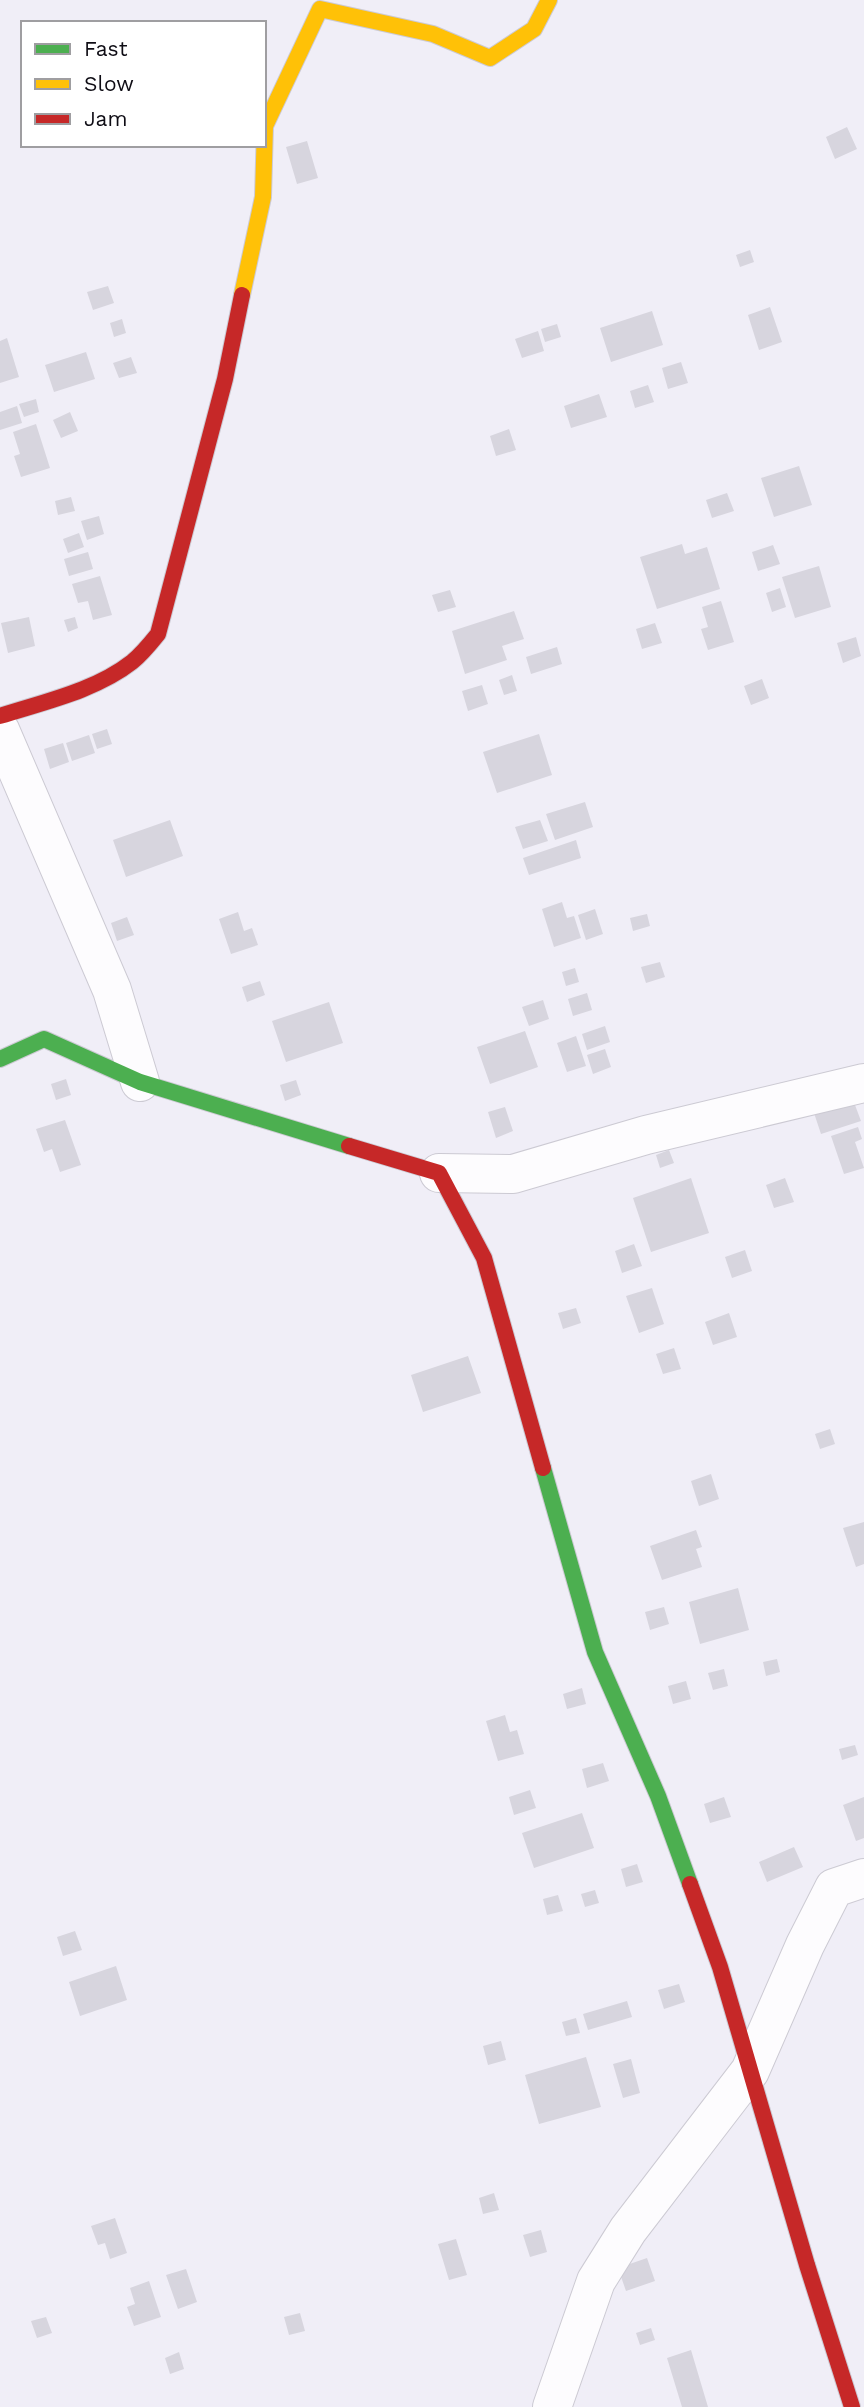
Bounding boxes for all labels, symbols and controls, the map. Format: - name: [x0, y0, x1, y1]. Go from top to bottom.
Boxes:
- legend: [21, 21, 266, 147]
- text: Fast: [84, 36, 128, 61]
- text: Slow: [84, 71, 134, 96]
- text: Jam: [84, 106, 127, 131]

